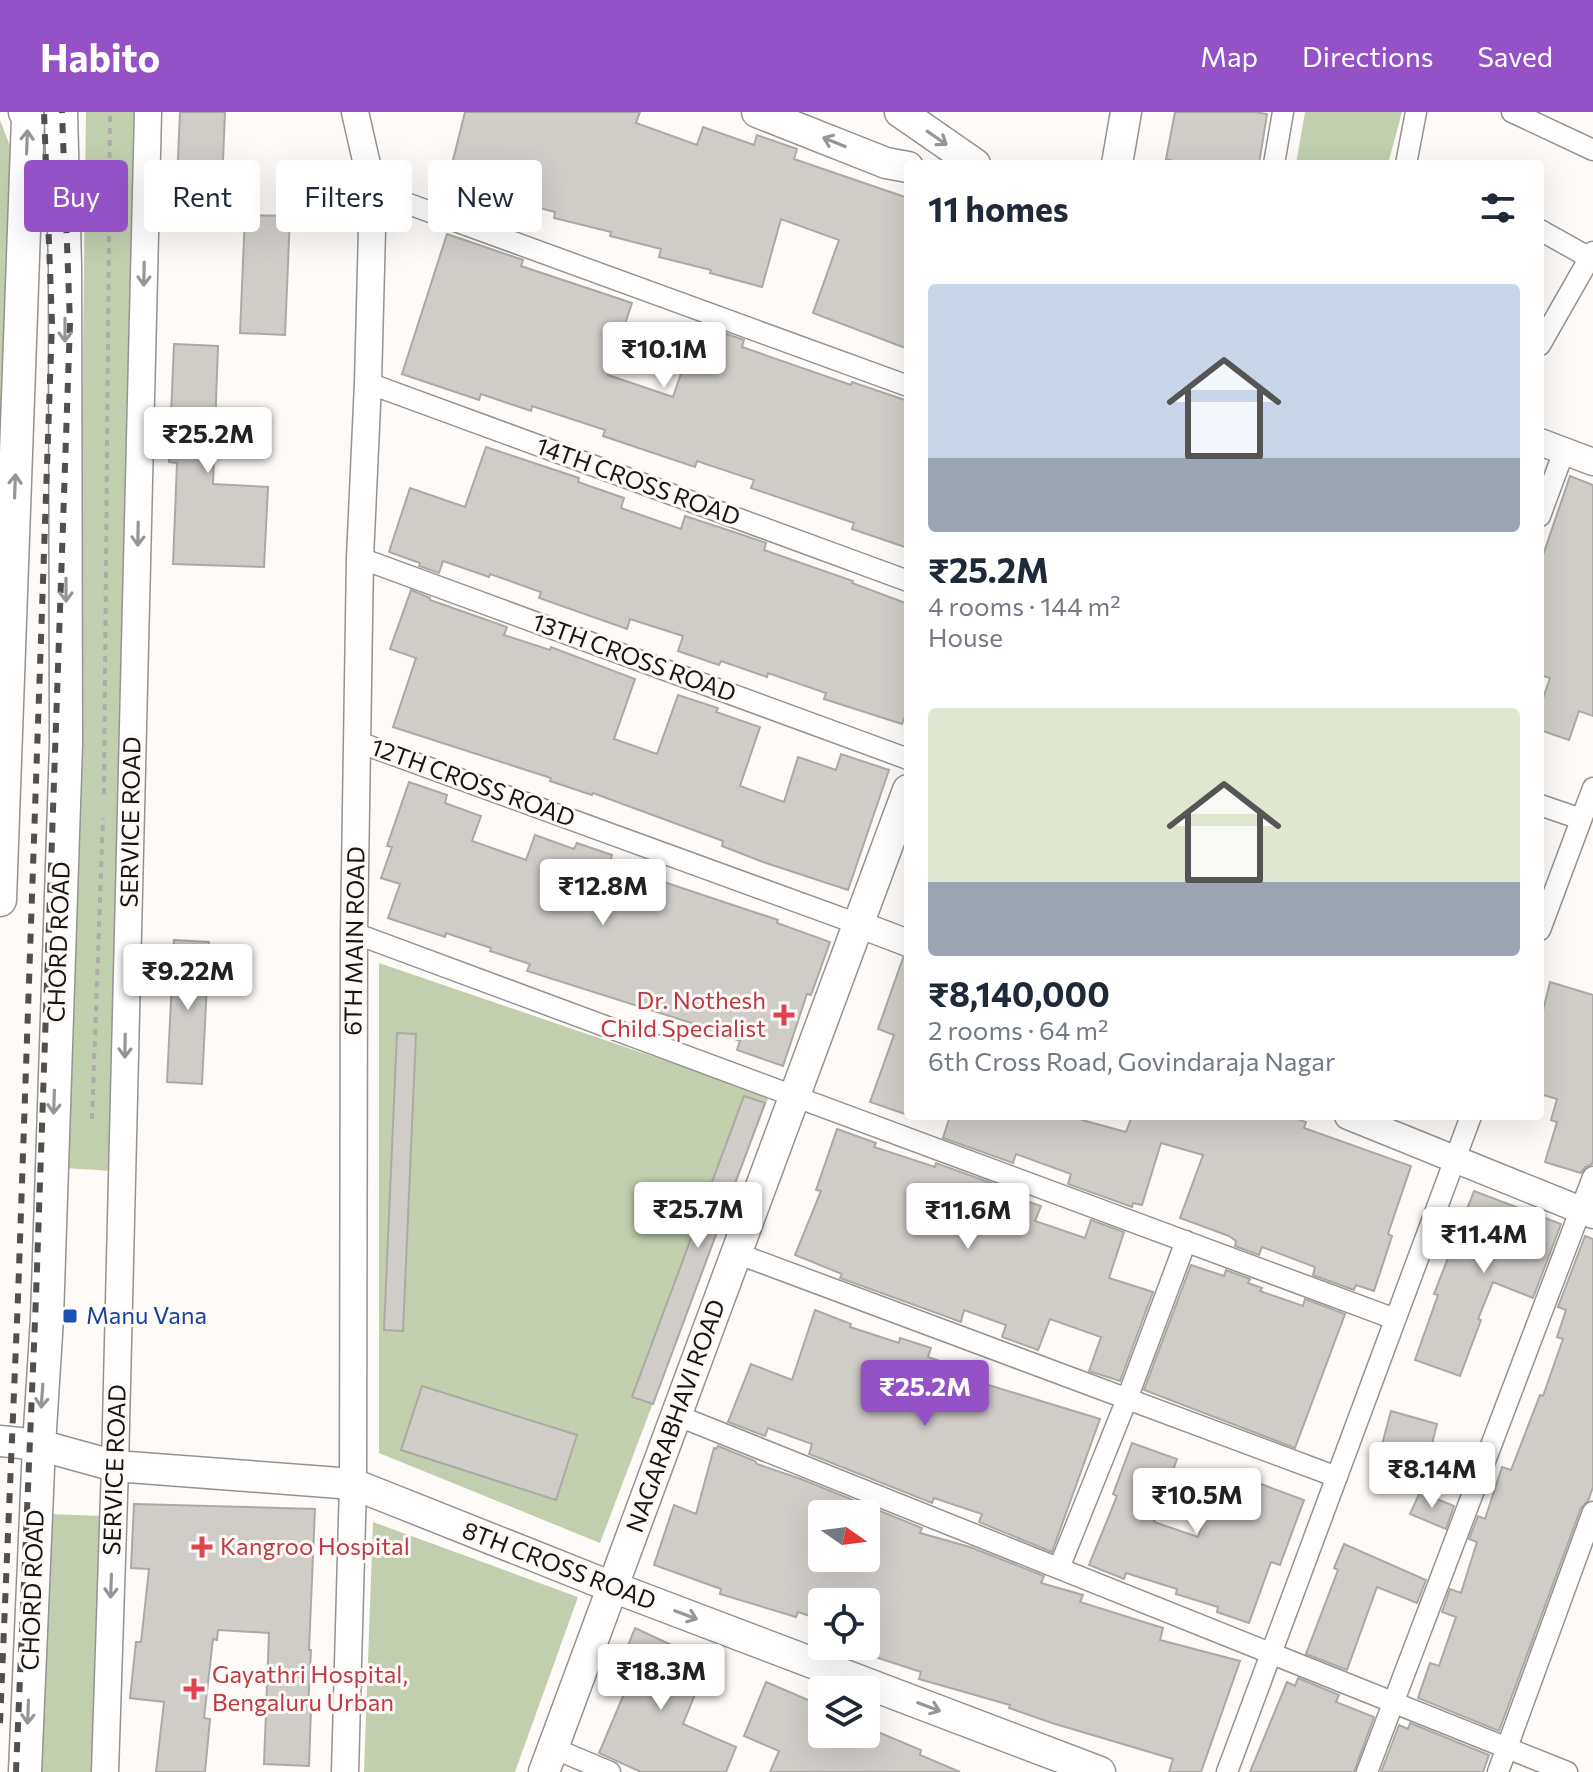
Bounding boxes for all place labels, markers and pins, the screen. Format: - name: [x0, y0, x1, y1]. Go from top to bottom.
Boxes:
- pin: ₹10.1M: [599, 322, 729, 390]
- pin: ₹25.2M: [143, 407, 273, 475]
- pin: ₹12.8M: [538, 859, 668, 927]
- pin: ₹9.22M: [123, 944, 253, 1012]
- place label: Dr. Nothesh Child Specialist: [601, 985, 766, 1042]
- marker: Dr. Nothesh Child Specialist: [773, 1004, 795, 1026]
- pin: ₹25.7M: [633, 1182, 763, 1250]
- pin: ₹11.6M: [903, 1183, 1033, 1251]
- pin: ₹11.4M: [1419, 1207, 1549, 1275]
- place label: Manu Vana: [86, 1300, 207, 1329]
- marker: Manu Vana: [61, 1307, 79, 1325]
- pin: ₹25.2M: [860, 1360, 990, 1428]
- pin: ₹8.14M: [1367, 1442, 1497, 1510]
- pin: ₹10.5M: [1132, 1468, 1262, 1536]
- place label: Kangroo Hospital: [220, 1531, 410, 1560]
- marker: Kangroo Hospital: [191, 1536, 213, 1558]
- pin: ₹18.3M: [596, 1644, 726, 1712]
- place label: Gayathri Hospital, Bengaluru Urban: [212, 1659, 408, 1716]
- marker: Gayathri Hospital, Bengaluru Urban: [183, 1678, 205, 1700]

